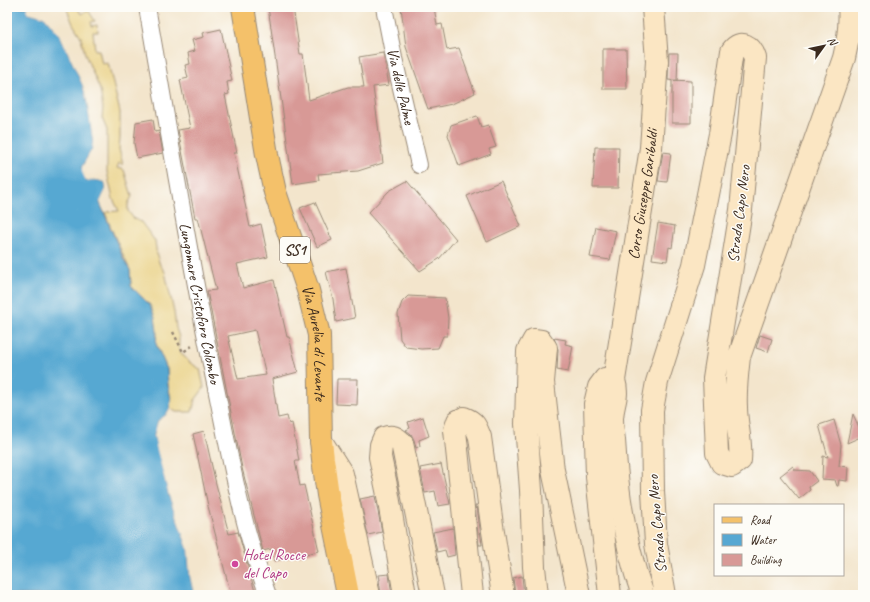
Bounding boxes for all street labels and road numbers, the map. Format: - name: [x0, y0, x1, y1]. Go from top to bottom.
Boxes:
- street label: Via delle Palme: [382, 46, 420, 128]
- street label: Corso Giuseppe Garibaldi: [623, 126, 662, 261]
- street label: Strada Capo Nero: [723, 163, 755, 264]
- street label: Lungomare Cristoforo Colombo: [175, 221, 225, 388]
- road number: SS1: [280, 237, 310, 263]
- street label: Via Aurelia di Levante: [297, 282, 330, 403]
- street label: Strada Capo Nero: [643, 473, 671, 574]

